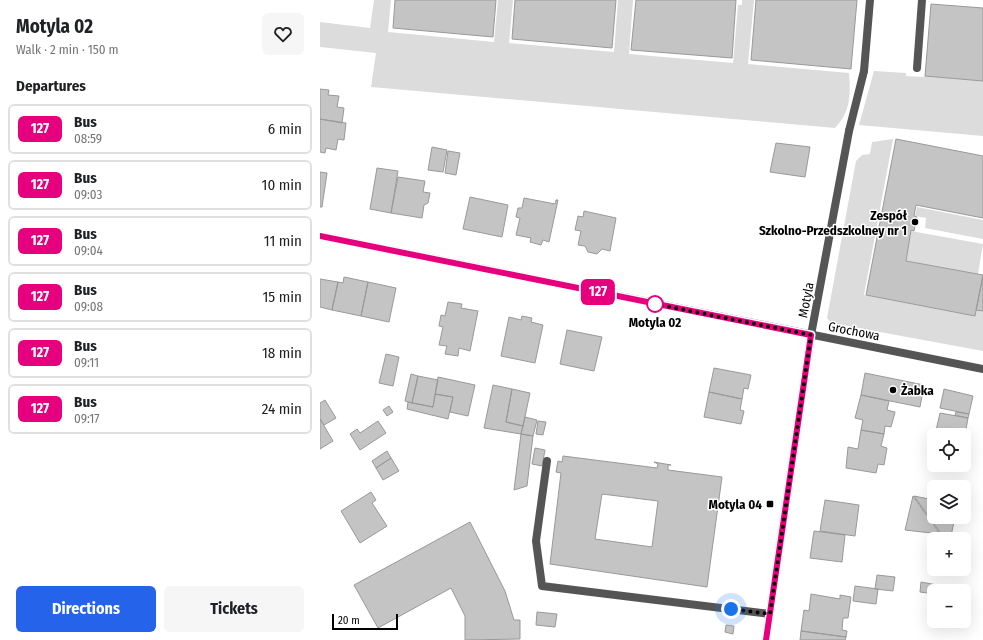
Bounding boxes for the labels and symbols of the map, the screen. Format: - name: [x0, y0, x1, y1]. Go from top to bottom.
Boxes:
- place label: Zespół Szkolno-Przedszkolney nr 1: [759, 208, 908, 238]
- marker: Zespół Szkolno-Przedszkolney nr 1: [910, 217, 920, 227]
- line badge: 127: [575, 279, 621, 305]
- street label: Motyla: [795, 281, 817, 319]
- marker: Motyla 02: [646, 295, 664, 313]
- place label: Motyla 02: [629, 315, 681, 330]
- street label: Grochowa: [827, 319, 881, 343]
- place label: Żabka: [901, 383, 934, 398]
- marker: Żabka: [888, 385, 898, 395]
- place label: Motyla 04: [709, 497, 762, 512]
- marker: Motyla 04: [765, 499, 775, 509]
- your location: [721, 599, 741, 619]
- scale bar: [332, 612, 398, 631]

